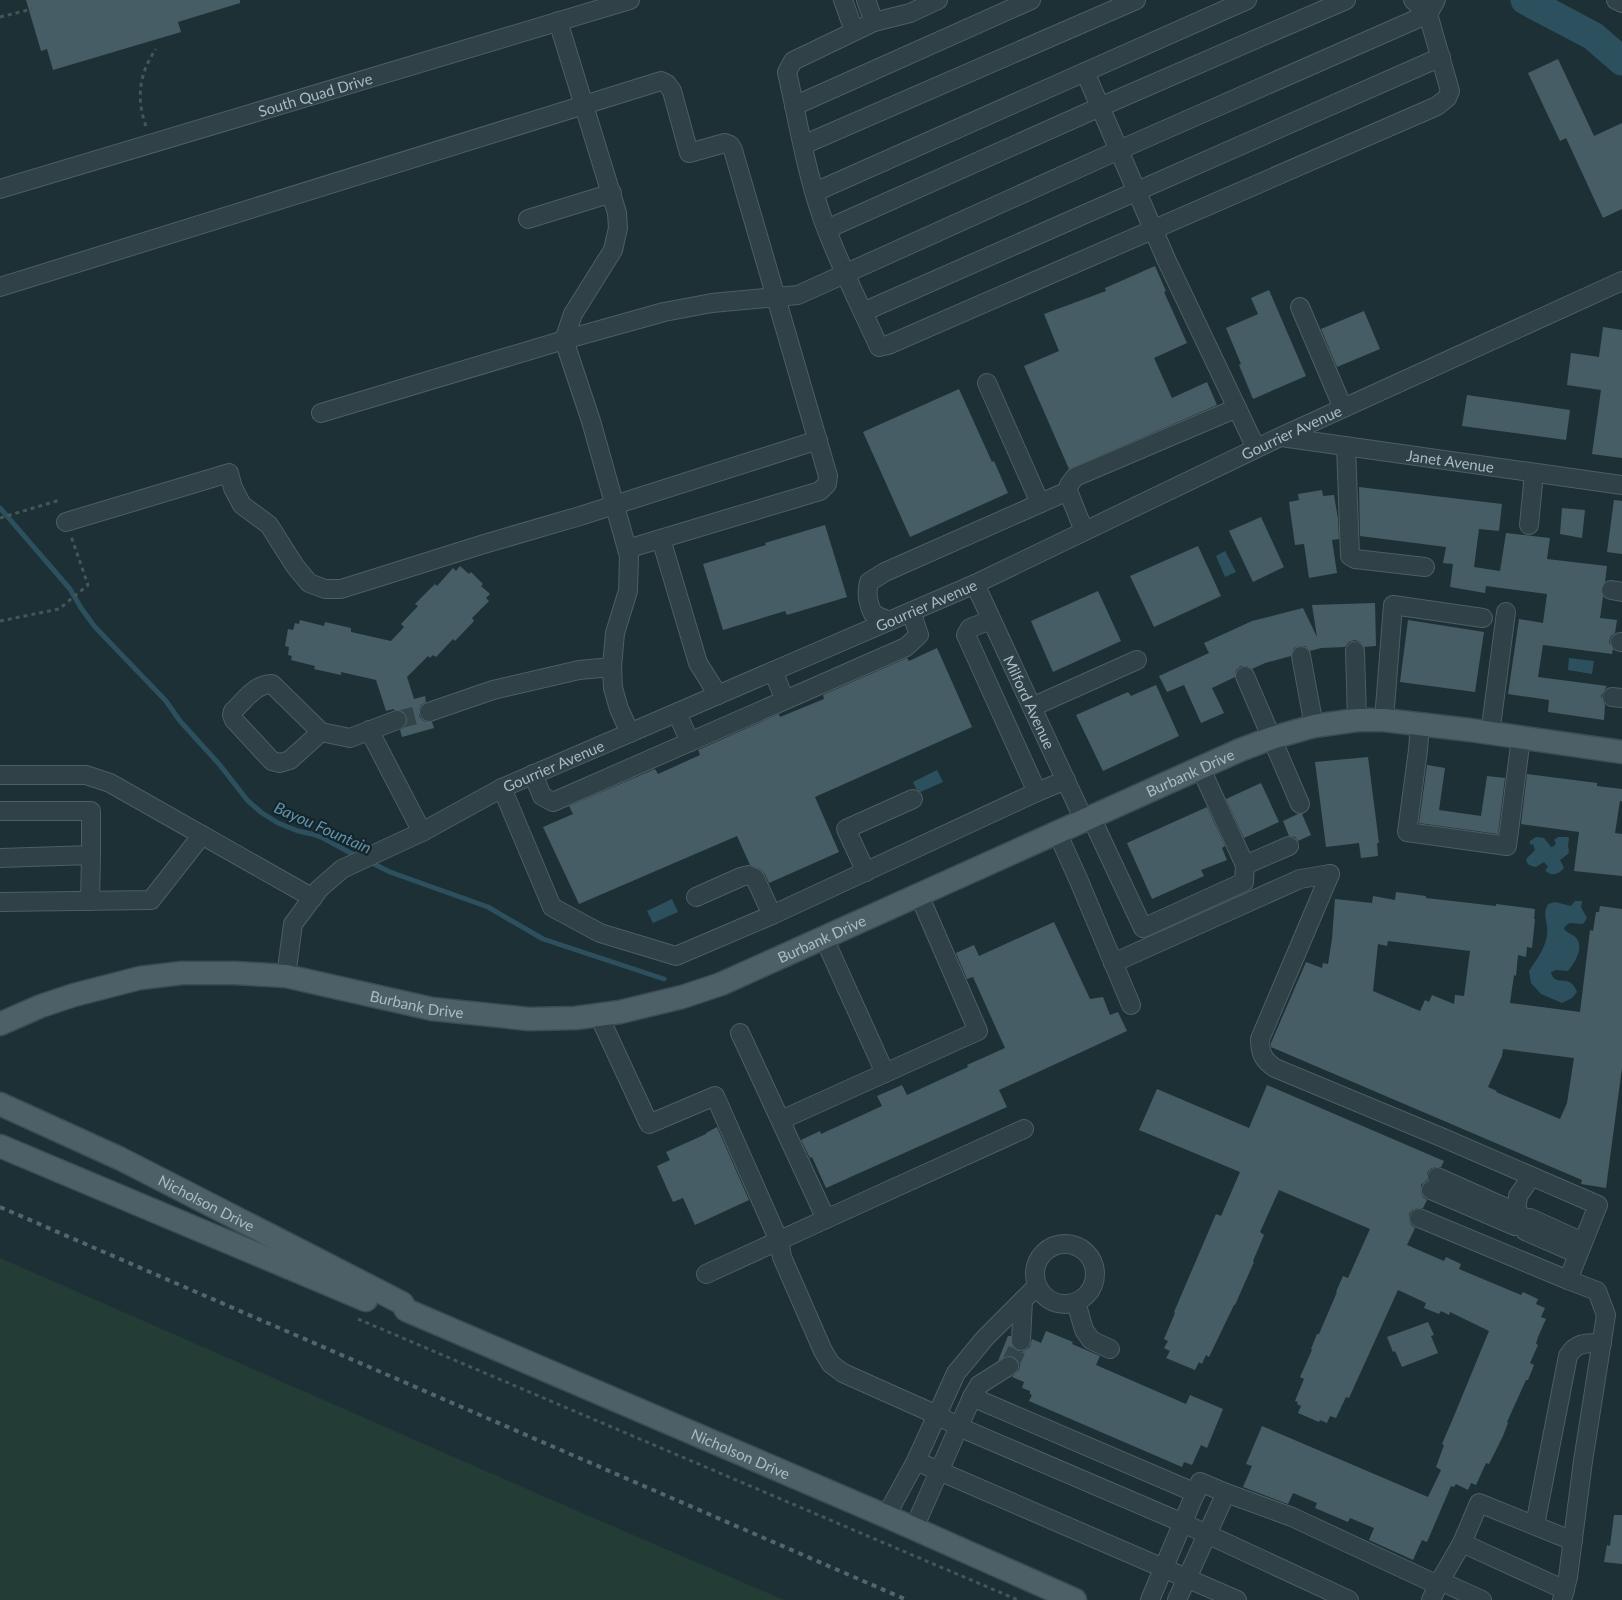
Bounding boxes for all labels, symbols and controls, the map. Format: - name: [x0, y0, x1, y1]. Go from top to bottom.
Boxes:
- street label: South Quad Drive: [256, 69, 374, 120]
- street label: Gourrier Avenue: [1238, 401, 1344, 463]
- street label: Janet Avenue: [1405, 446, 1495, 476]
- street label: Gourrier Avenue: [873, 575, 980, 635]
- street label: Milford Avenue: [1000, 652, 1059, 752]
- street label: Gourrier Avenue: [500, 736, 607, 796]
- street label: Burbank Drive: [1143, 745, 1237, 800]
- water label: Bayou Fountain: [271, 797, 375, 857]
- street label: Burbank Drive: [775, 911, 869, 966]
- street label: Burbank Drive: [368, 986, 464, 1021]
- street label: Nicholson Drive: [155, 1171, 258, 1235]
- street label: Nicholson Drive: [689, 1425, 793, 1483]

